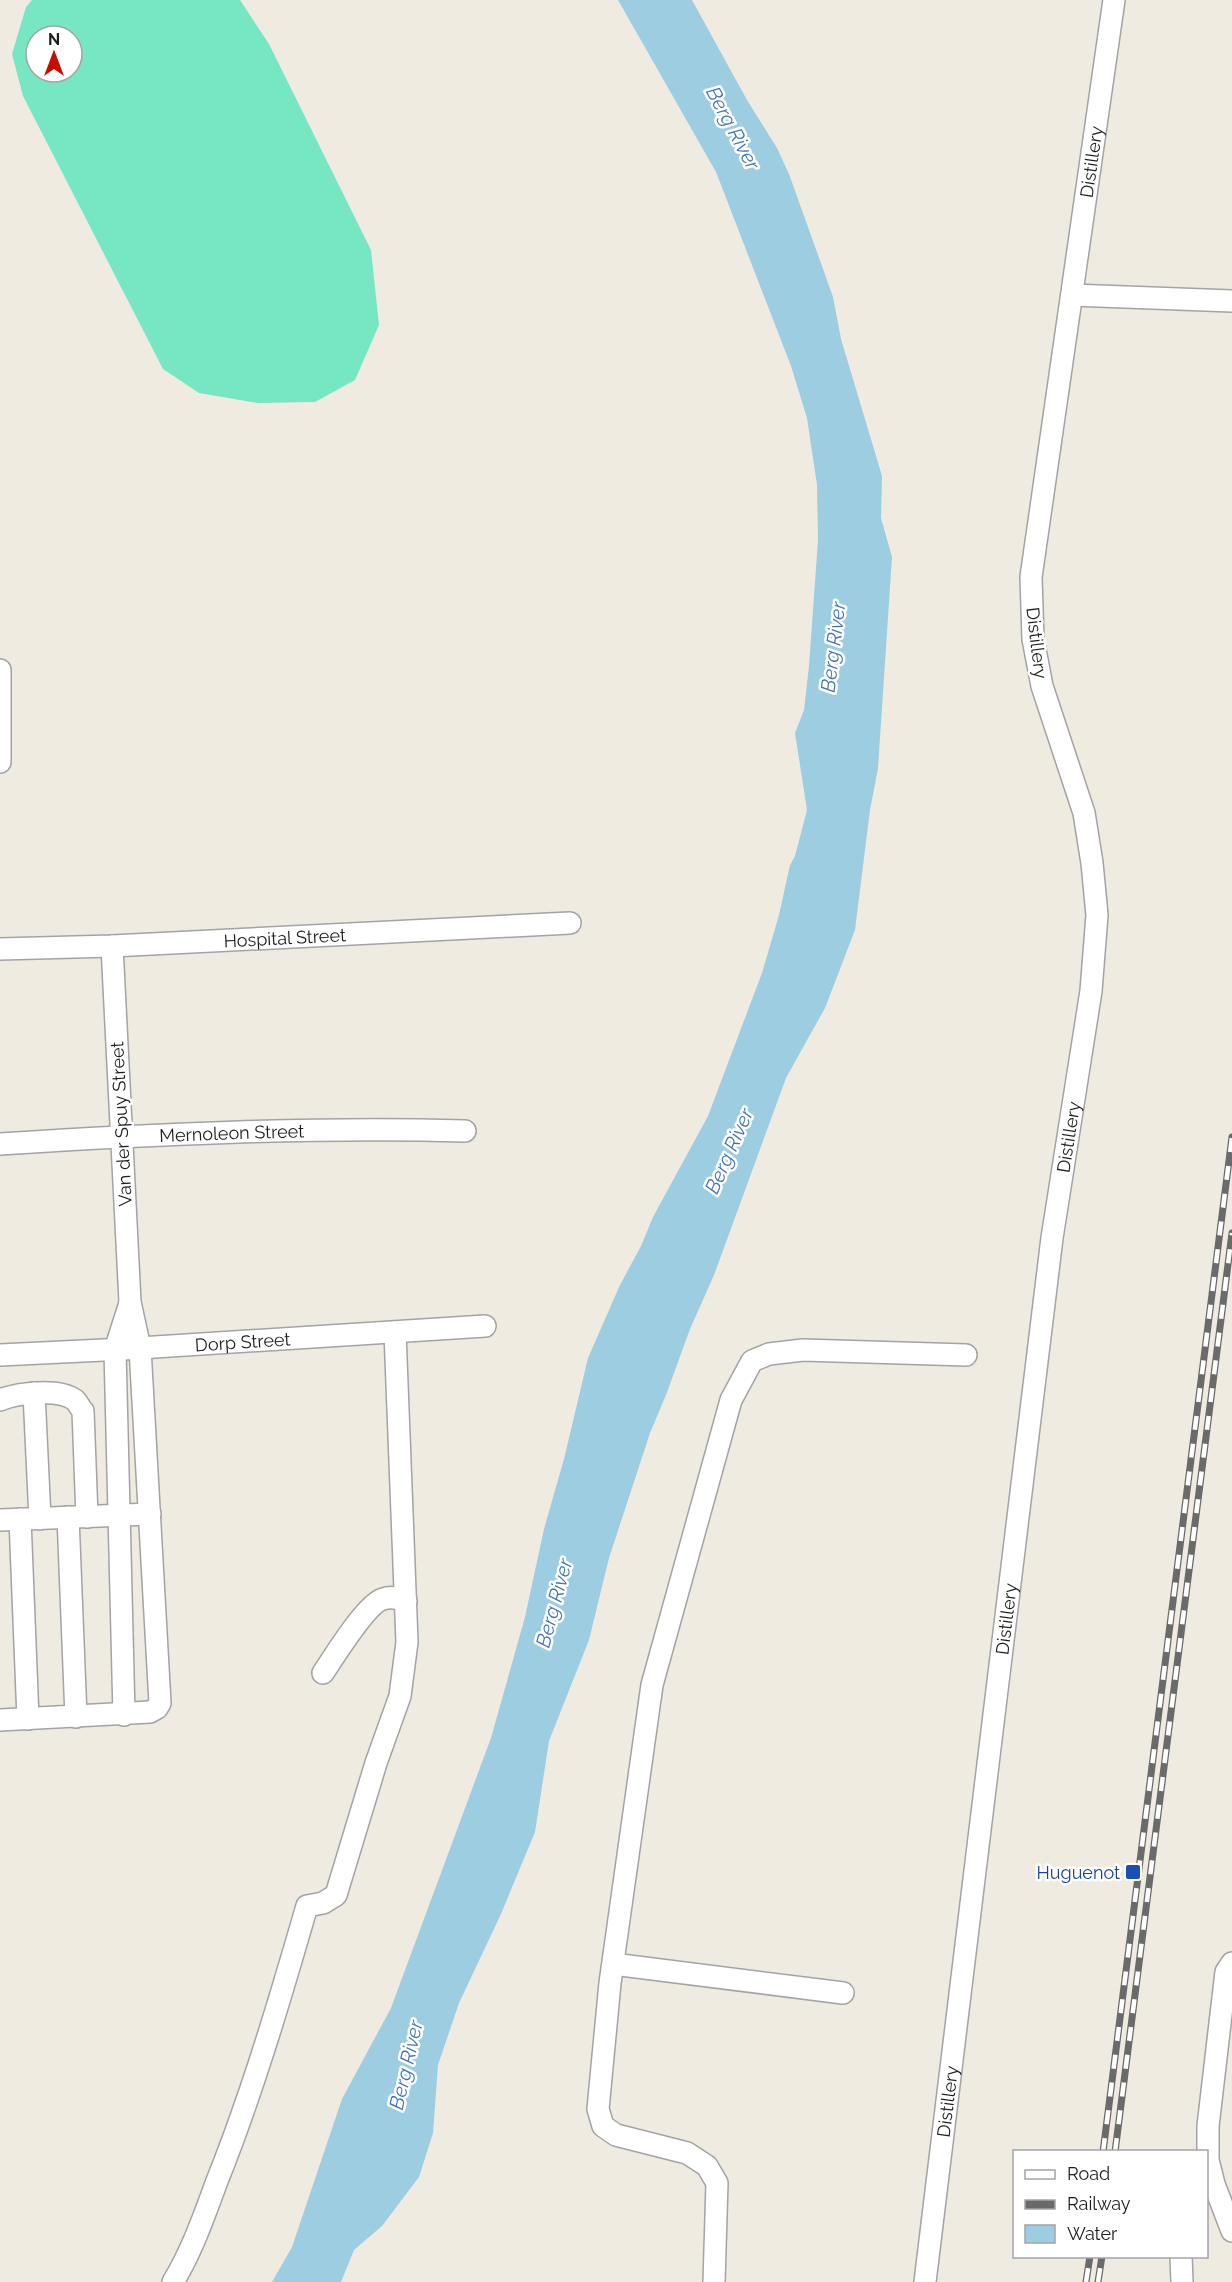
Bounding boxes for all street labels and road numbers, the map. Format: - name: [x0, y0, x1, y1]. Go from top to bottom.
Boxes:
- street label: Distillery: [1075, 124, 1106, 199]
- street label: Distillery: [1022, 606, 1052, 680]
- street label: Hospital Street: [223, 924, 346, 951]
- street label: Van der Spuy Street: [106, 1041, 136, 1207]
- street label: Distillery: [1052, 1100, 1084, 1174]
- street label: Mernoleon Street: [159, 1120, 304, 1146]
- street label: Dorp Street: [194, 1328, 291, 1355]
- street label: Distillery: [991, 1582, 1020, 1656]
- street label: Distillery: [932, 2064, 962, 2138]

